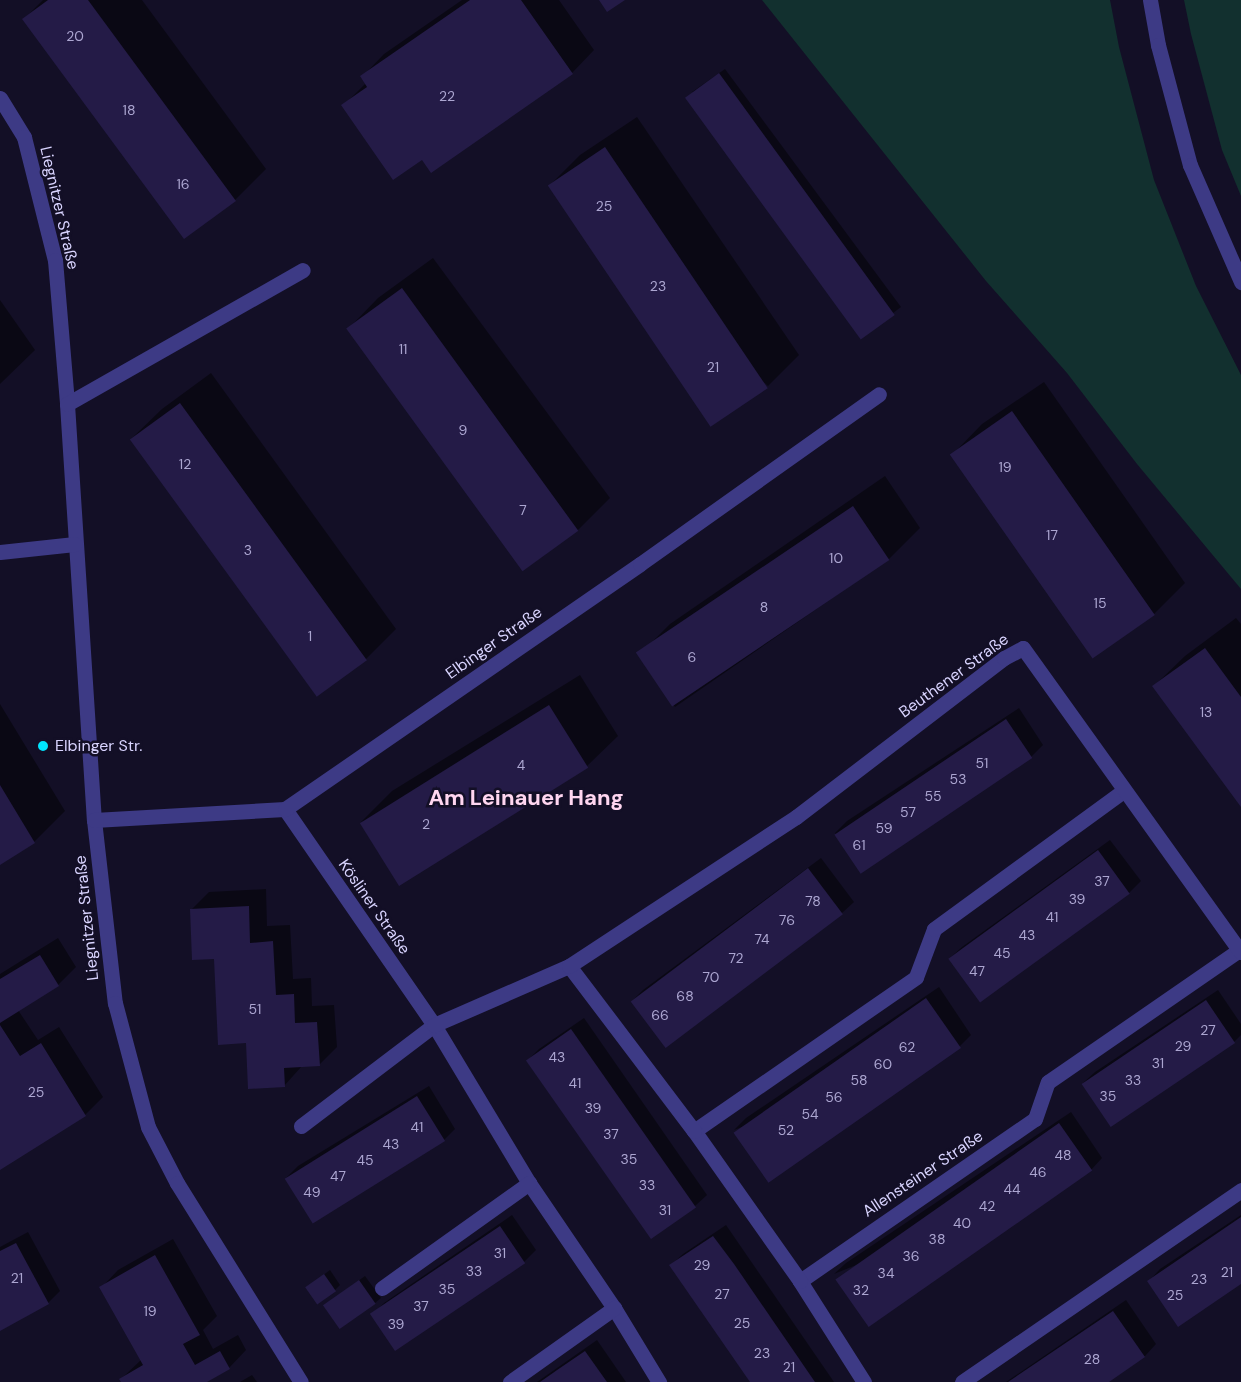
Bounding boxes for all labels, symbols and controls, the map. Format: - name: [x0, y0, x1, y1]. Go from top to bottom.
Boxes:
- house number: 20: [66, 28, 84, 44]
- house number: 22: [439, 88, 455, 104]
- house number: 18: [123, 102, 135, 118]
- street label: Liegnitzer Straße: [36, 145, 82, 271]
- house number: 16: [176, 176, 190, 192]
- house number: 25: [596, 198, 612, 214]
- house number: 23: [650, 278, 666, 294]
- house number: 11: [399, 341, 407, 357]
- house number: 21: [707, 359, 719, 375]
- house number: 9: [459, 422, 467, 438]
- house number: 12: [179, 456, 191, 472]
- house number: 19: [998, 459, 1012, 475]
- house number: 7: [519, 502, 527, 518]
- house number: 17: [1046, 527, 1058, 543]
- house number: 3: [244, 542, 252, 558]
- house number: 10: [829, 550, 843, 566]
- house number: 15: [1094, 595, 1106, 611]
- house number: 8: [760, 599, 768, 615]
- street label: Elbinger Straße: [442, 603, 546, 683]
- house number: 1: [308, 628, 312, 644]
- street label: Beuthener Straße: [896, 630, 1012, 722]
- house number: 6: [688, 649, 696, 665]
- house number: 13: [1200, 704, 1212, 720]
- place label: Elbinger Str.: [55, 736, 143, 756]
- marker: Elbinger Str.: [36, 739, 50, 753]
- house number: 51: [976, 755, 988, 771]
- house number: 4: [517, 757, 525, 773]
- house number: 53: [950, 771, 966, 787]
- district label: Am Leinauer Hang: [428, 785, 624, 811]
- house number: 55: [924, 788, 942, 804]
- house number: 57: [900, 804, 916, 820]
- house number: 2: [422, 816, 430, 832]
- house number: 59: [876, 820, 892, 836]
- house number: 61: [852, 837, 866, 853]
- street label: Liegnitzer Straße: [71, 854, 103, 982]
- street label: Kösliner Straße: [334, 856, 414, 958]
- house number: 37: [1094, 873, 1110, 889]
- house number: 39: [1069, 891, 1085, 907]
- house number: 78: [805, 893, 821, 909]
- house number: 41: [1046, 909, 1058, 925]
- house number: 76: [779, 912, 795, 928]
- house number: 43: [1019, 927, 1035, 943]
- house number: 74: [754, 931, 770, 947]
- house number: 45: [993, 945, 1011, 961]
- house number: 72: [728, 950, 744, 966]
- house number: 47: [969, 963, 985, 979]
- house number: 70: [703, 969, 719, 985]
- house number: 68: [676, 988, 694, 1004]
- house number: 51: [249, 1001, 261, 1017]
- house number: 66: [651, 1007, 669, 1023]
- house number: 27: [1200, 1022, 1216, 1038]
- house number: 29: [1175, 1038, 1191, 1054]
- house number: 62: [899, 1039, 915, 1055]
- house number: 43: [549, 1049, 565, 1065]
- house number: 31: [1152, 1055, 1164, 1071]
- house number: 60: [874, 1056, 892, 1072]
- house number: 58: [850, 1072, 868, 1088]
- house number: 33: [1125, 1072, 1141, 1088]
- house number: 41: [569, 1075, 581, 1091]
- house number: 25: [28, 1084, 44, 1100]
- house number: 35: [1100, 1088, 1116, 1104]
- house number: 56: [825, 1089, 843, 1105]
- house number: 39: [585, 1100, 601, 1116]
- house number: 54: [801, 1106, 819, 1122]
- house number: 41: [411, 1119, 423, 1135]
- house number: 52: [778, 1122, 794, 1138]
- house number: 37: [603, 1126, 619, 1142]
- street label: Allensteiner Straße: [859, 1127, 987, 1221]
- house number: 43: [383, 1136, 399, 1152]
- house number: 48: [1054, 1147, 1072, 1163]
- house number: 35: [621, 1151, 637, 1167]
- house number: 45: [356, 1152, 374, 1168]
- house number: 46: [1029, 1164, 1047, 1180]
- house number: 47: [330, 1168, 346, 1184]
- house number: 33: [639, 1177, 655, 1193]
- house number: 44: [1004, 1181, 1020, 1197]
- house number: 49: [303, 1184, 321, 1200]
- house number: 42: [979, 1198, 995, 1214]
- house number: 31: [659, 1202, 671, 1218]
- house number: 40: [953, 1215, 971, 1231]
- house number: 38: [929, 1231, 945, 1247]
- house number: 31: [494, 1245, 506, 1261]
- house number: 36: [902, 1248, 920, 1264]
- house number: 29: [694, 1257, 710, 1273]
- house number: 33: [466, 1263, 482, 1279]
- house number: 21: [1221, 1264, 1233, 1280]
- house number: 34: [878, 1265, 894, 1281]
- house number: 21: [11, 1270, 23, 1286]
- house number: 23: [1191, 1271, 1207, 1287]
- house number: 35: [439, 1281, 455, 1297]
- house number: 32: [853, 1282, 869, 1298]
- house number: 27: [714, 1286, 730, 1302]
- house number: 25: [1167, 1287, 1183, 1303]
- house number: 37: [413, 1298, 429, 1314]
- house number: 19: [143, 1303, 157, 1319]
- house number: 25: [734, 1315, 750, 1331]
- house number: 39: [388, 1316, 404, 1332]
- house number: 23: [754, 1345, 770, 1361]
- house number: 28: [1084, 1351, 1100, 1367]
- house number: 21: [783, 1359, 795, 1375]

